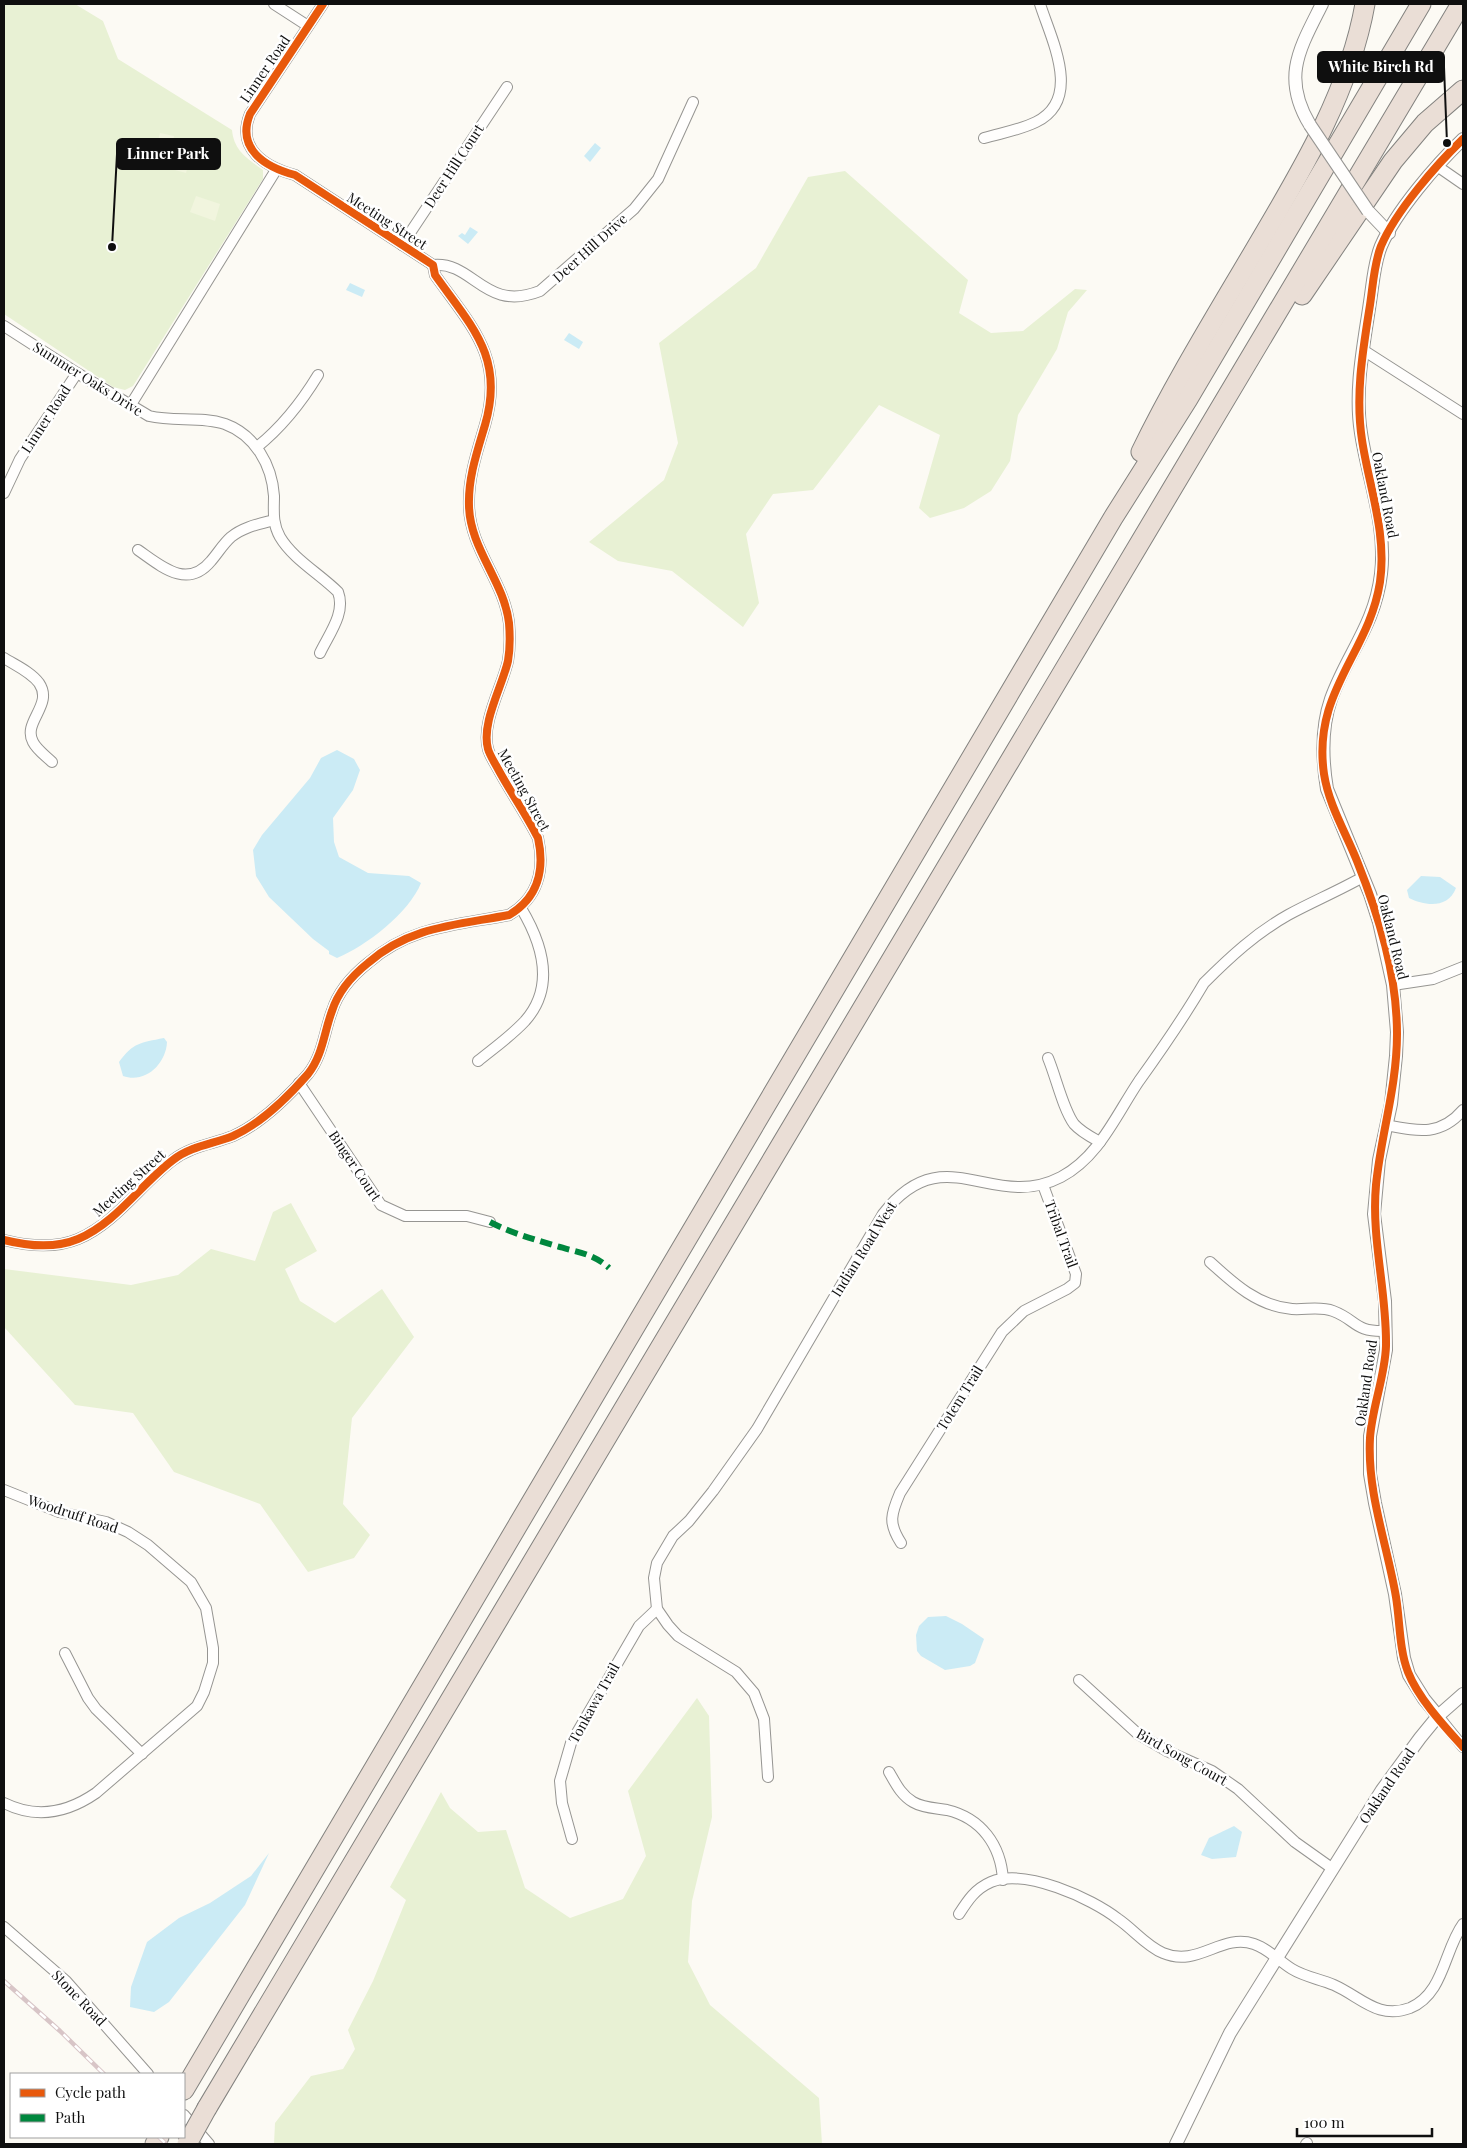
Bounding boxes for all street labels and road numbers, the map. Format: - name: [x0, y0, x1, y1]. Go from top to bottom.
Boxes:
- street label: Linner Road: [235, 31, 294, 106]
- street label: Deer Hill Court: [419, 119, 488, 211]
- street label: Meeting Street: [344, 188, 432, 254]
- street label: Deer Hill Drive: [548, 209, 631, 286]
- street label: Summer Oaks Drive: [30, 337, 147, 420]
- street label: Linner Road: [17, 381, 75, 456]
- street label: Oakland Road: [1368, 450, 1403, 540]
- street label: Meeting Street: [494, 745, 556, 835]
- street label: Oakland Road: [1374, 892, 1413, 982]
- street label: Binger Court: [325, 1127, 387, 1206]
- street label: Meeting Street: [88, 1144, 170, 1220]
- street label: Indian Road West: [827, 1197, 901, 1300]
- street label: Tribal Trail: [1040, 1197, 1083, 1270]
- street label: Oakland Road: [1350, 1338, 1381, 1428]
- street label: Totem Trail: [932, 1362, 987, 1434]
- street label: Woodruff Road: [25, 1490, 121, 1537]
- street label: Tonkawa Trail: [564, 1659, 624, 1746]
- street label: Bird Song Court: [1133, 1724, 1232, 1790]
- street label: Oakland Road: [1354, 1744, 1419, 1827]
- street label: Stone Road: [48, 1966, 111, 2030]

